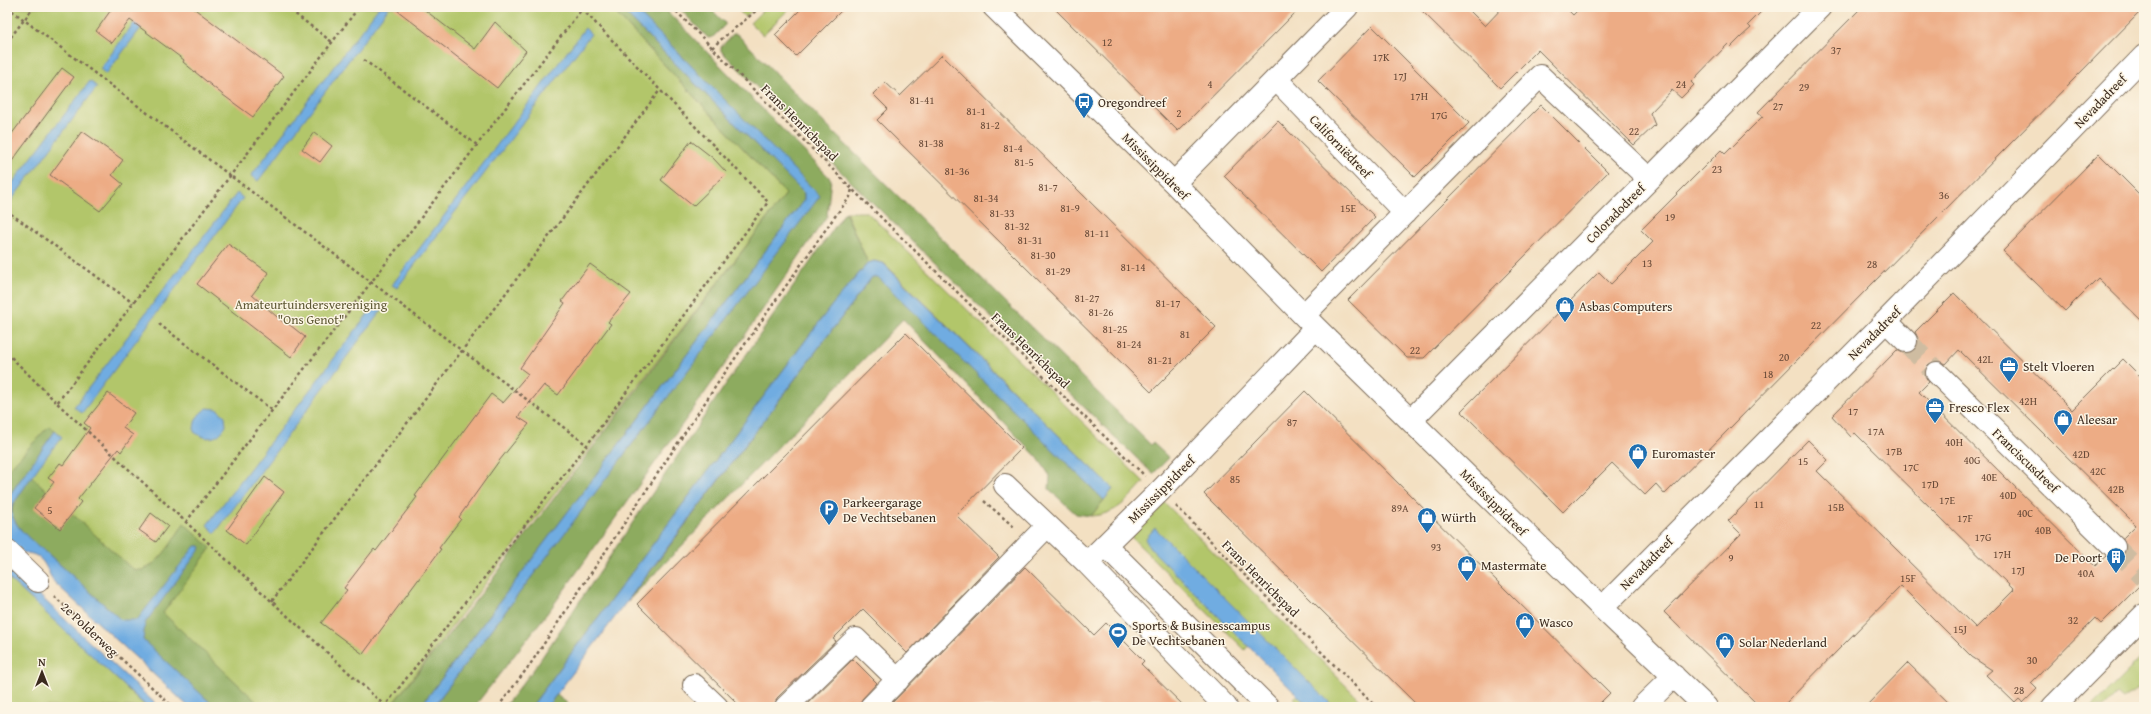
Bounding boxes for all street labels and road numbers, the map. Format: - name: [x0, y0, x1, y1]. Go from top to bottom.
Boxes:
- street label: Nevadadreef: [2070, 69, 2132, 133]
- street label: Frans Henrichspad: [757, 80, 843, 165]
- street label: Californiëdreef: [1305, 110, 1377, 184]
- street label: Mississippidreef: [1118, 128, 1195, 206]
- street label: Coloradodreef: [1581, 178, 1651, 247]
- street label: Nevadadreef: [1843, 301, 1907, 364]
- street label: Frans Henrichspad: [987, 308, 1074, 393]
- street label: Franciscusdreef: [1988, 424, 2065, 498]
- street label: Mississippidreef: [1123, 450, 1201, 527]
- street label: Mississippidreef: [1456, 464, 1533, 542]
- street label: Nevadadreef: [1615, 531, 1679, 594]
- street label: Frans Henrichspad: [1218, 536, 1304, 621]
- street label: 2e Polderweg: [57, 598, 123, 661]

